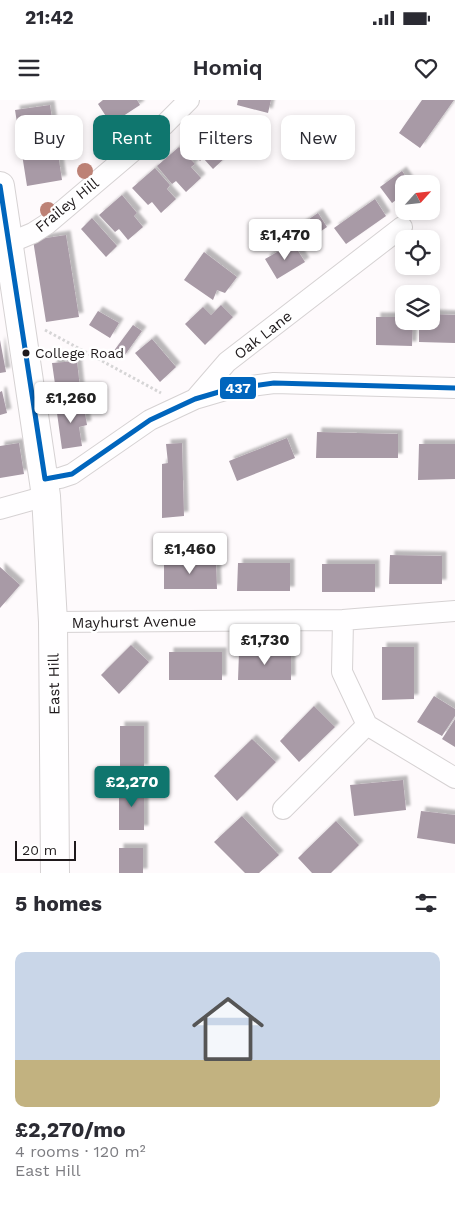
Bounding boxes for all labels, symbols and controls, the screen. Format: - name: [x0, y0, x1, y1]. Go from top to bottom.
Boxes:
- text: 21:42: [25, 6, 74, 29]
- icon: menu: [15, 54, 43, 82]
- icon: heart: [412, 54, 440, 82]
- text: Homiq: [192, 55, 263, 80]
- chip: Buy: [15, 115, 83, 160]
- chip: Rent: [93, 115, 170, 160]
- chip: Filters: [180, 115, 271, 160]
- chip: New: [281, 115, 355, 160]
- street label: Frailey Hill: [32, 174, 103, 236]
- north arrow: [395, 175, 440, 220]
- map controls: [395, 175, 440, 330]
- pin: £1,470: [244, 219, 326, 261]
- text: £1,470: [260, 225, 310, 244]
- button: locate: [395, 230, 440, 275]
- button: layers: [395, 285, 440, 330]
- street label: Oak Lane: [231, 307, 295, 363]
- place label: College Road: [35, 345, 124, 361]
- marker: College Road: [21, 348, 31, 358]
- line badge: 437: [219, 376, 257, 400]
- text: 437: [225, 380, 251, 396]
- pin: £1,260: [30, 382, 112, 424]
- text: £1,260: [45, 388, 97, 407]
- pin: £1,460: [149, 532, 231, 575]
- text: £1,460: [164, 539, 216, 558]
- street label: Mayhurst Avenue: [72, 612, 196, 632]
- pin: £1,730: [224, 624, 306, 666]
- text: £1,730: [240, 630, 290, 649]
- street label: East Hill: [44, 653, 64, 715]
- pin: £2,270: [91, 766, 173, 808]
- text: £2,270: [106, 772, 158, 791]
- scale bar: [15, 838, 76, 861]
- text: 20 m: [22, 842, 57, 858]
- icon: filters: [412, 889, 440, 917]
- text: 5 homes: [15, 891, 102, 916]
- icon: home: [183, 984, 273, 1074]
- text: £2,270/mo: [15, 1117, 126, 1142]
- text: 4 rooms · 120 m²: [15, 1142, 146, 1161]
- text: East Hill: [15, 1161, 81, 1180]

